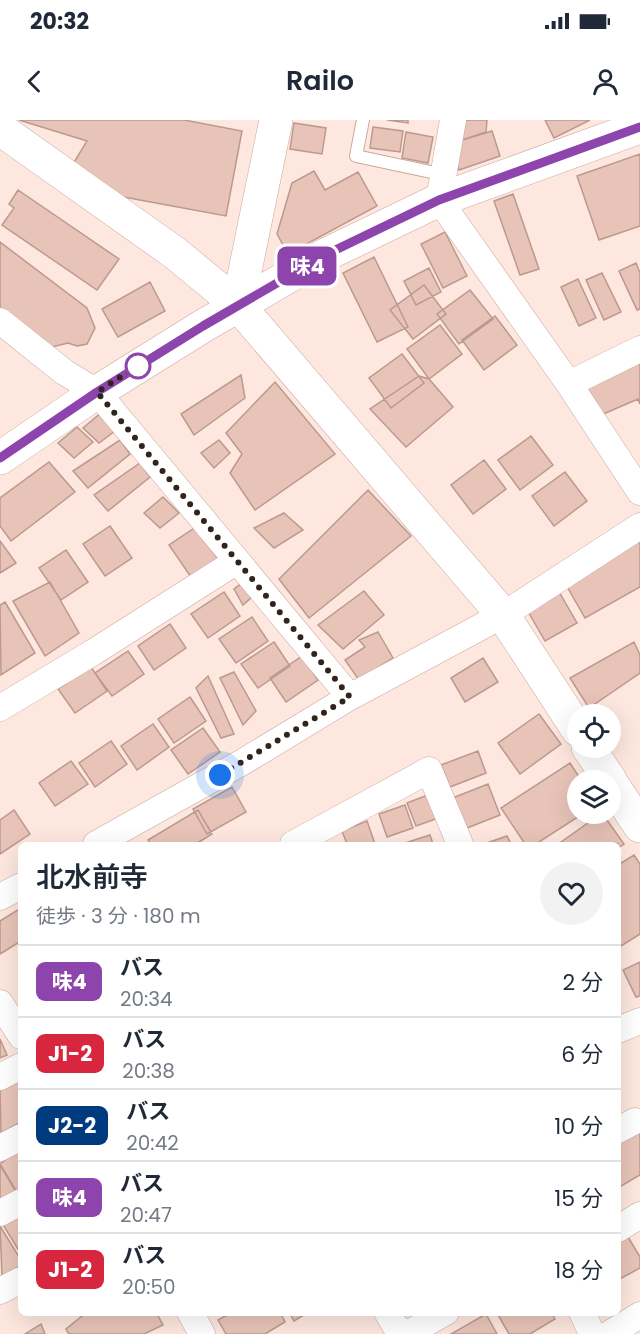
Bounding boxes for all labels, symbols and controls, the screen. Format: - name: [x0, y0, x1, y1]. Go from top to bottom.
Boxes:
- text: 20:32: [30, 6, 89, 37]
- text: Railo: [286, 62, 354, 99]
- icon: back: [18, 65, 51, 98]
- icon: person: [589, 65, 622, 98]
- line badge: 味4: [280, 246, 334, 286]
- text: 味4: [289, 252, 325, 281]
- unlabelled marker: [125, 353, 151, 379]
- map controls: [567, 704, 621, 824]
- button: locate: [567, 704, 621, 758]
- your location: [205, 760, 235, 790]
- button: layers: [567, 770, 621, 824]
- text: 北水前寺: [36, 858, 148, 897]
- button: heart: [540, 862, 603, 925]
- text: 徒歩 · 3 分 · 180 m: [36, 902, 200, 930]
- text: バス: [120, 952, 164, 983]
- text: 味4: [51, 967, 87, 996]
- text: 2 分: [562, 967, 603, 998]
- text: 20:34: [120, 985, 173, 1013]
- text: バス: [122, 1024, 166, 1055]
- text: J1-2: [48, 1039, 92, 1068]
- text: 6 分: [561, 1039, 603, 1070]
- text: 20:38: [122, 1057, 175, 1085]
- text: バス: [126, 1096, 170, 1127]
- text: J2-2: [48, 1111, 96, 1140]
- text: 10 分: [554, 1111, 603, 1142]
- text: 20:42: [126, 1129, 179, 1157]
- text: バス: [120, 1168, 164, 1199]
- text: 味4: [51, 1183, 87, 1212]
- text: 15 分: [554, 1183, 603, 1214]
- text: 20:47: [120, 1201, 172, 1229]
- text: バス: [122, 1240, 166, 1271]
- text: J1-2: [48, 1255, 92, 1284]
- text: 18 分: [554, 1255, 603, 1286]
- text: 20:50: [122, 1273, 176, 1301]

